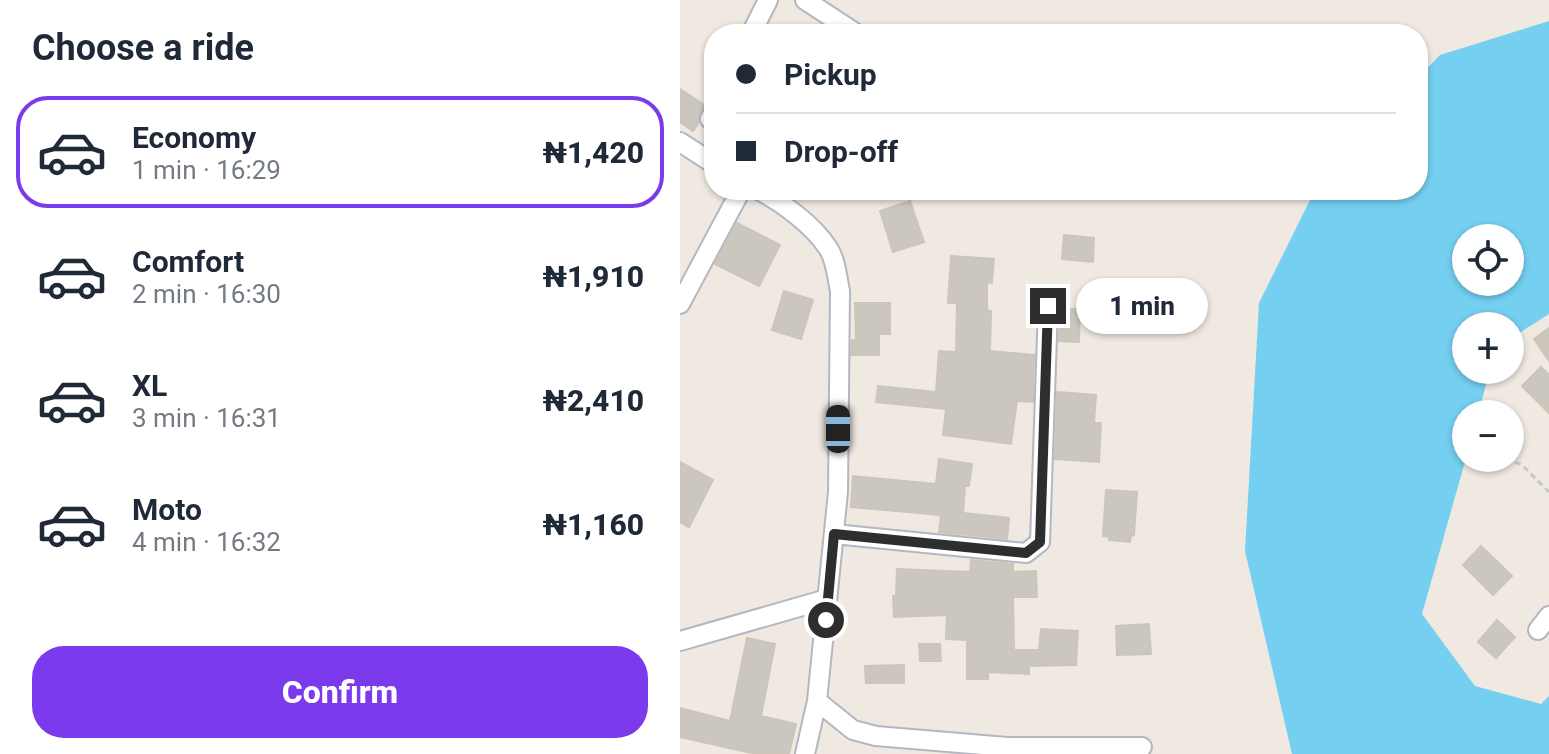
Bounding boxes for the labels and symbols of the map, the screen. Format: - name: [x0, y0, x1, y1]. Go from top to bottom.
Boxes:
- callout: 1 min: [1076, 278, 1208, 334]
- route end: [1030, 288, 1066, 324]
- car: [826, 405, 850, 453]
- route start: [808, 602, 844, 638]

